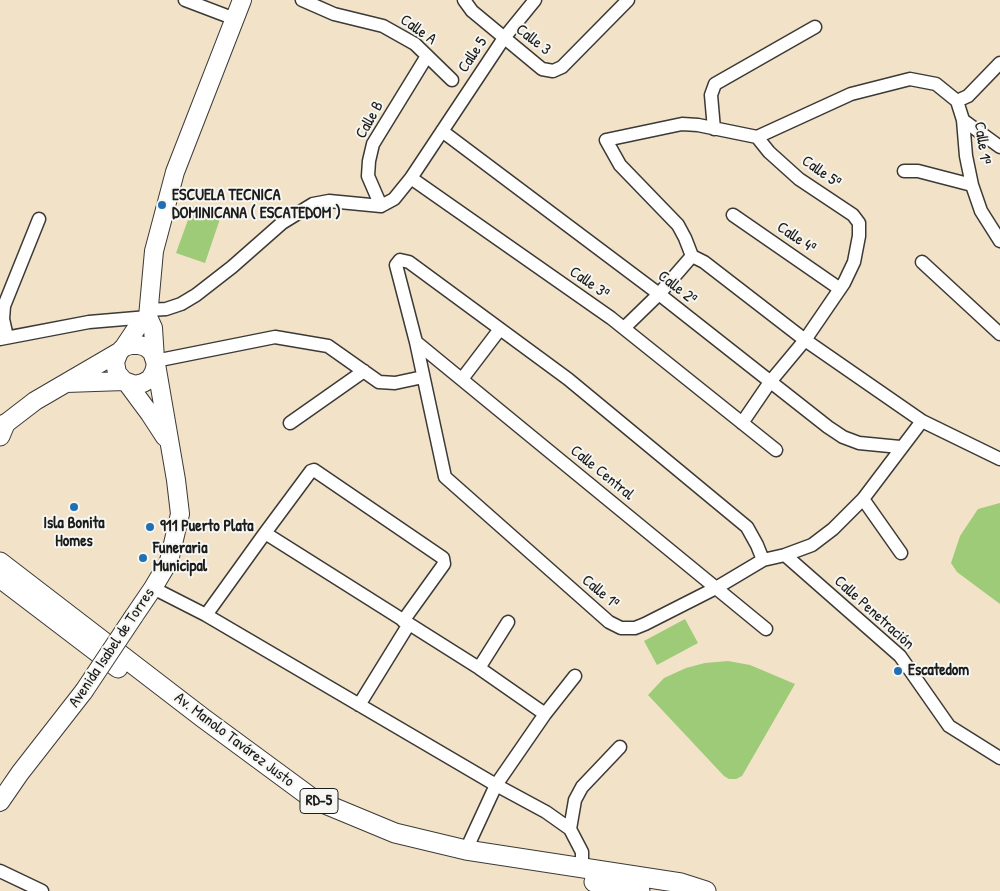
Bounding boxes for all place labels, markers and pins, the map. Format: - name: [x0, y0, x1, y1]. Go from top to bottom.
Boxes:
- place label: ESCUELA TECNICA DOMINICANA ( ESCATEDOM ): [172, 186, 341, 224]
- marker: ESCUELA TECNICA DOMINICANA ( ESCATEDOM ): [156, 199, 168, 211]
- marker: Isla Bonita Homes: [68, 501, 80, 513]
- place label: Isla Bonita Homes: [43, 514, 105, 552]
- place label: 911 Puerto Plata: [160, 517, 253, 537]
- marker: 911 Puerto Plata: [144, 521, 156, 533]
- place label: Funeraria Municipal: [153, 539, 207, 577]
- marker: Funeraria Municipal: [137, 552, 149, 564]
- place label: Escatedom: [908, 661, 969, 681]
- marker: Escatedom: [892, 665, 904, 677]

